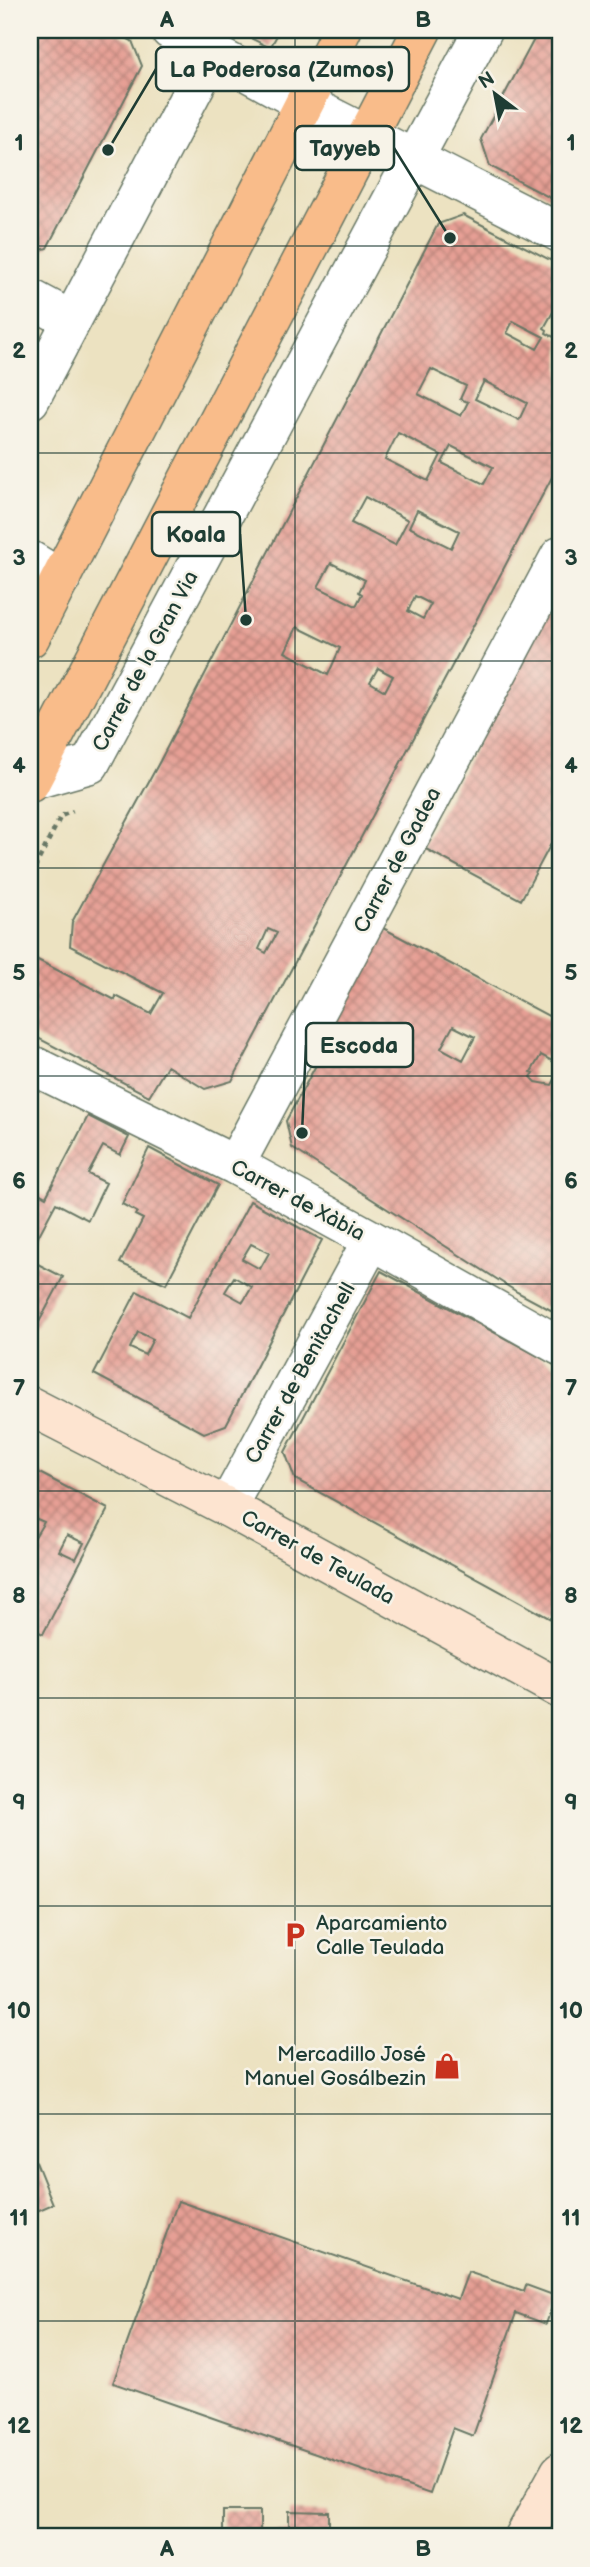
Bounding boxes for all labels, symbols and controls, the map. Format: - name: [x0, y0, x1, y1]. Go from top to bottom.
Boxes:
- text: A: [159, 6, 175, 34]
- text: B: [415, 6, 431, 34]
- callout: La Poderosa (Zumos): [156, 47, 409, 91]
- text: La Poderosa (Zumos): [170, 56, 394, 84]
- north arrow: [461, 60, 530, 130]
- text: N: [475, 67, 499, 94]
- callout: Tayyeb: [295, 126, 394, 170]
- text: 1: [14, 129, 24, 157]
- text: 1: [566, 129, 576, 157]
- text: Tayyeb: [309, 135, 381, 163]
- text: 2: [12, 337, 26, 365]
- text: 2: [564, 337, 578, 365]
- callout: Koala: [152, 512, 240, 556]
- text: Koala: [166, 521, 226, 549]
- text: 3: [12, 544, 26, 572]
- text: 3: [564, 544, 578, 572]
- street label: Carrer de la Gran Via: [87, 567, 204, 756]
- text: 4: [12, 752, 26, 780]
- text: 4: [564, 752, 578, 780]
- street label: Carrer de Gadea: [349, 783, 446, 937]
- text: 5: [12, 959, 26, 987]
- text: 5: [564, 959, 578, 987]
- callout: Escoda: [306, 1023, 413, 1067]
- text: Escoda: [320, 1032, 398, 1060]
- street label: Carrer de Xàbia: [226, 1155, 369, 1246]
- text: 6: [12, 1167, 26, 1195]
- text: 6: [564, 1167, 578, 1195]
- street label: Carrer de Benitachell: [240, 1278, 361, 1468]
- text: 7: [13, 1374, 26, 1402]
- text: 7: [565, 1374, 578, 1402]
- street label: Carrer de Teulada: [237, 1505, 399, 1610]
- text: 8: [12, 1582, 26, 1610]
- text: 8: [564, 1582, 578, 1610]
- text: 9: [12, 1789, 26, 1817]
- text: 9: [564, 1789, 578, 1817]
- place label: Aparcamiento Calle Teulada: [316, 1911, 448, 1960]
- parking icon: Aparcamiento Calle Teulada: [280, 1920, 310, 1950]
- text: 10: [7, 1997, 31, 2025]
- text: 10: [559, 1997, 583, 2025]
- place label: Mercadillo José Manuel Gosálbezin: [244, 2042, 426, 2091]
- shop icon: Mercadillo José Manuel Gosálbezin: [432, 2051, 462, 2081]
- text: 11: [9, 2204, 29, 2232]
- text: 11: [561, 2204, 581, 2232]
- text: 12: [7, 2412, 31, 2440]
- text: 12: [559, 2412, 583, 2440]
- text: A: [159, 2535, 175, 2563]
- text: B: [415, 2535, 431, 2563]

